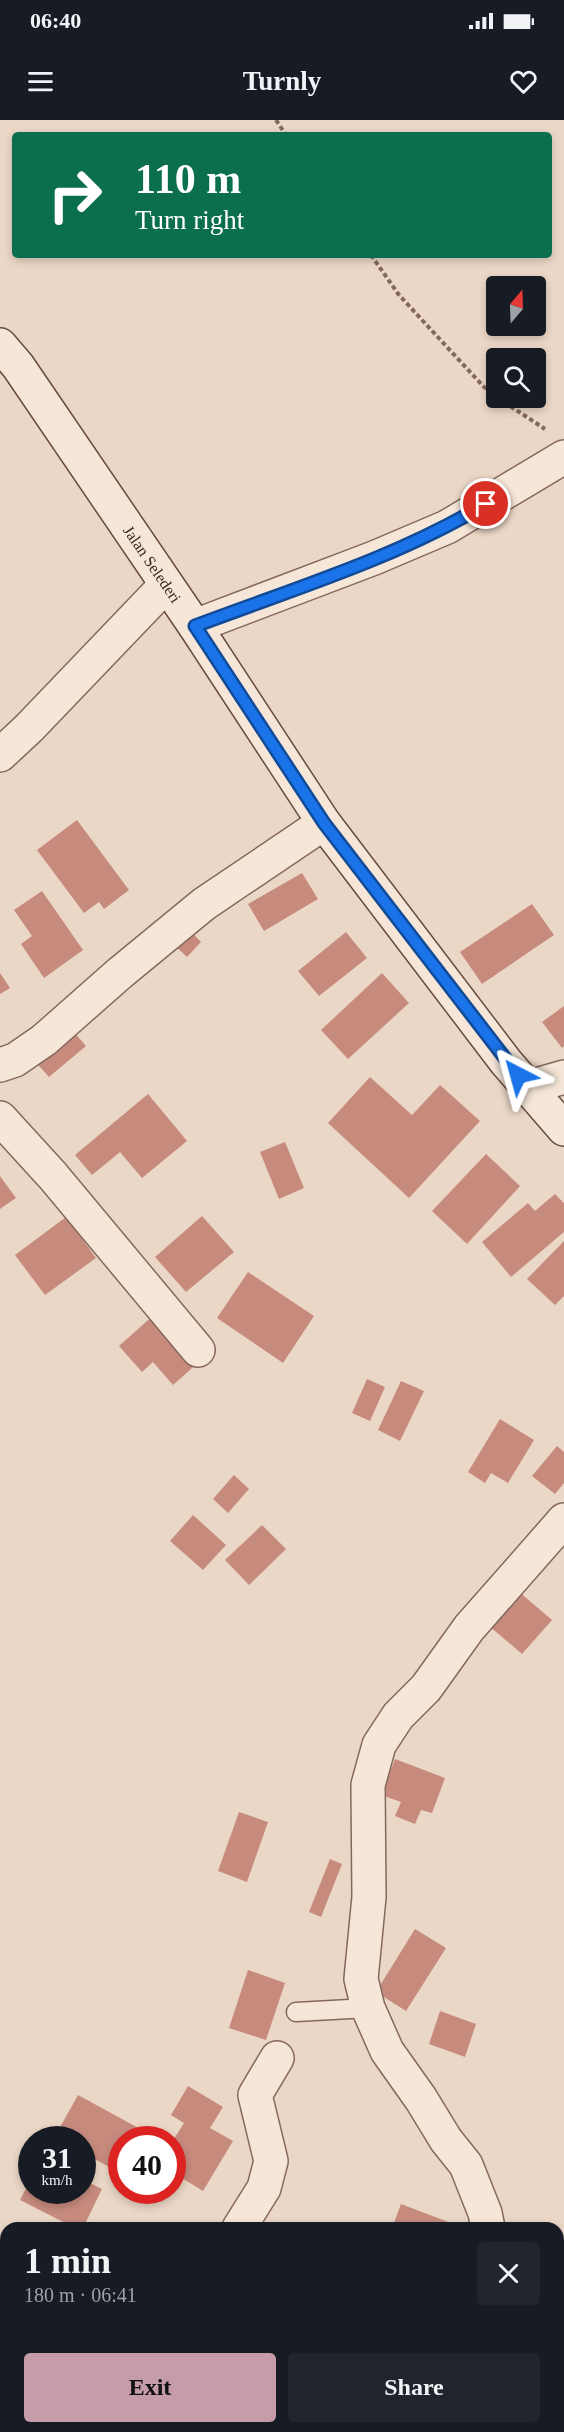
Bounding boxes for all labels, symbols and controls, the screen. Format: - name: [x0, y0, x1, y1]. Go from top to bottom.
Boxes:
- text: 06:40: [30, 8, 81, 33]
- icon: menu: [24, 65, 57, 98]
- icon: heart: [507, 65, 540, 98]
- text: Turnly: [243, 66, 321, 96]
- icon: right: [36, 156, 114, 234]
- text: 110 m: [135, 156, 241, 202]
- text: Turn right: [135, 205, 244, 235]
- north arrow: [486, 276, 546, 336]
- map controls: [486, 276, 546, 408]
- button: search: [486, 348, 546, 408]
- pin: [460, 478, 511, 529]
- icon: arrive: [469, 487, 502, 520]
- street label: Jalan Selederi: [121, 522, 185, 606]
- position arrow: [486, 1043, 550, 1107]
- speed limit sign: 40: [108, 2126, 186, 2204]
- text: 31: [42, 2141, 72, 2174]
- text: km/h: [42, 2172, 72, 2188]
- text: 1 min: [24, 2241, 111, 2281]
- button: close: [477, 2242, 540, 2305]
- text: 180 m · 06:41: [24, 2284, 137, 2306]
- button: Exit: [24, 2353, 276, 2422]
- button: Share: [288, 2353, 540, 2422]

